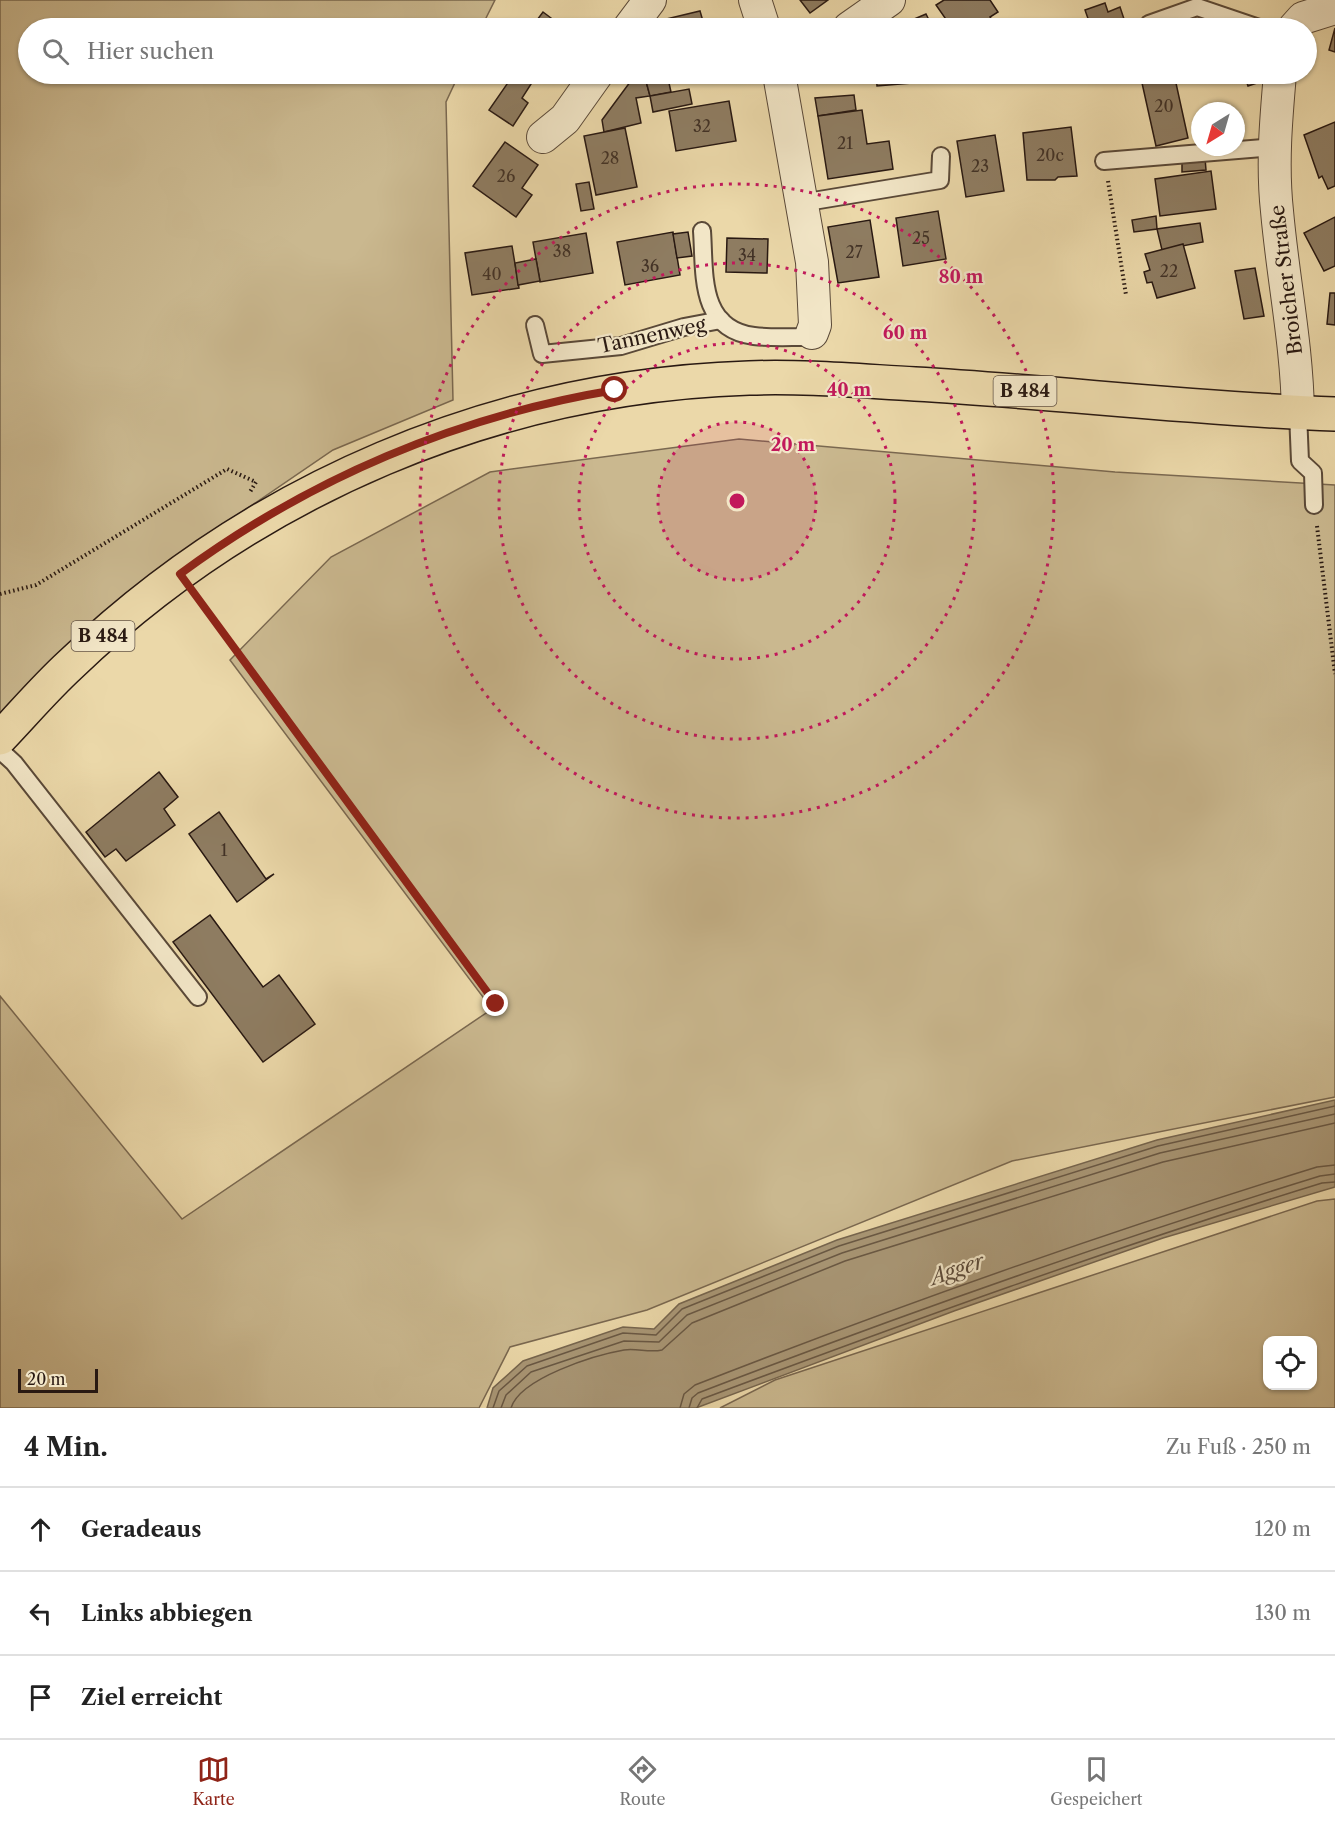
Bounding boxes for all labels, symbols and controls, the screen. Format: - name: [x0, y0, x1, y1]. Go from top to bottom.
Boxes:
- search box: [18, 18, 1317, 84]
- icon: search: [39, 35, 72, 68]
- text: Hier suchen: [87, 38, 214, 65]
- house number: 20: [1154, 96, 1174, 116]
- north arrow: [1191, 102, 1245, 156]
- house number: 32: [693, 116, 711, 136]
- house number: 21: [837, 133, 853, 153]
- house number: 20c: [1036, 145, 1064, 165]
- house number: 28: [601, 148, 619, 168]
- house number: 23: [971, 156, 989, 176]
- house number: 26: [497, 166, 515, 186]
- street label: Broicher Straße: [1265, 204, 1307, 356]
- house number: 25: [912, 228, 930, 248]
- house number: 38: [553, 241, 571, 261]
- house number: 27: [845, 242, 863, 262]
- house number: 34: [738, 245, 756, 265]
- house number: 36: [641, 256, 659, 276]
- house number: 22: [1160, 261, 1178, 281]
- house number: 40: [482, 264, 502, 284]
- text: 80 m: [938, 266, 984, 288]
- street label: Tannenweg: [596, 312, 709, 358]
- text: 60 m: [883, 322, 927, 344]
- route start: [601, 376, 627, 402]
- road number: B 484: [994, 376, 1056, 406]
- text: 40 m: [827, 379, 871, 401]
- text: 20 m: [771, 434, 815, 456]
- centre of rings: [727, 491, 747, 511]
- road number: B 484: [72, 621, 134, 651]
- house number: 1: [221, 840, 228, 860]
- route end: [482, 990, 508, 1016]
- water label: Agger: [924, 1248, 989, 1291]
- map controls: [1263, 1336, 1317, 1390]
- button: locate: [1263, 1336, 1317, 1390]
- scale bar: [18, 1366, 98, 1394]
- text: 20 m: [27, 1369, 66, 1389]
- text: 4 Min.: [24, 1431, 108, 1463]
- text: Zu Fuß · 250 m: [1166, 1435, 1311, 1459]
- icon: ahead: [24, 1513, 57, 1546]
- text: Geradeaus: [81, 1516, 201, 1543]
- text: 120 m: [1254, 1517, 1311, 1541]
- icon: left: [24, 1597, 57, 1630]
- text: Links abbiegen: [81, 1600, 253, 1627]
- text: 130 m: [1255, 1601, 1311, 1625]
- icon: arrive: [24, 1681, 57, 1714]
- text: Ziel erreicht: [81, 1684, 222, 1711]
- tab: Karte: [192, 1753, 235, 1809]
- tab: Route: [620, 1753, 665, 1809]
- tab: Gespeichert: [1050, 1753, 1143, 1809]

